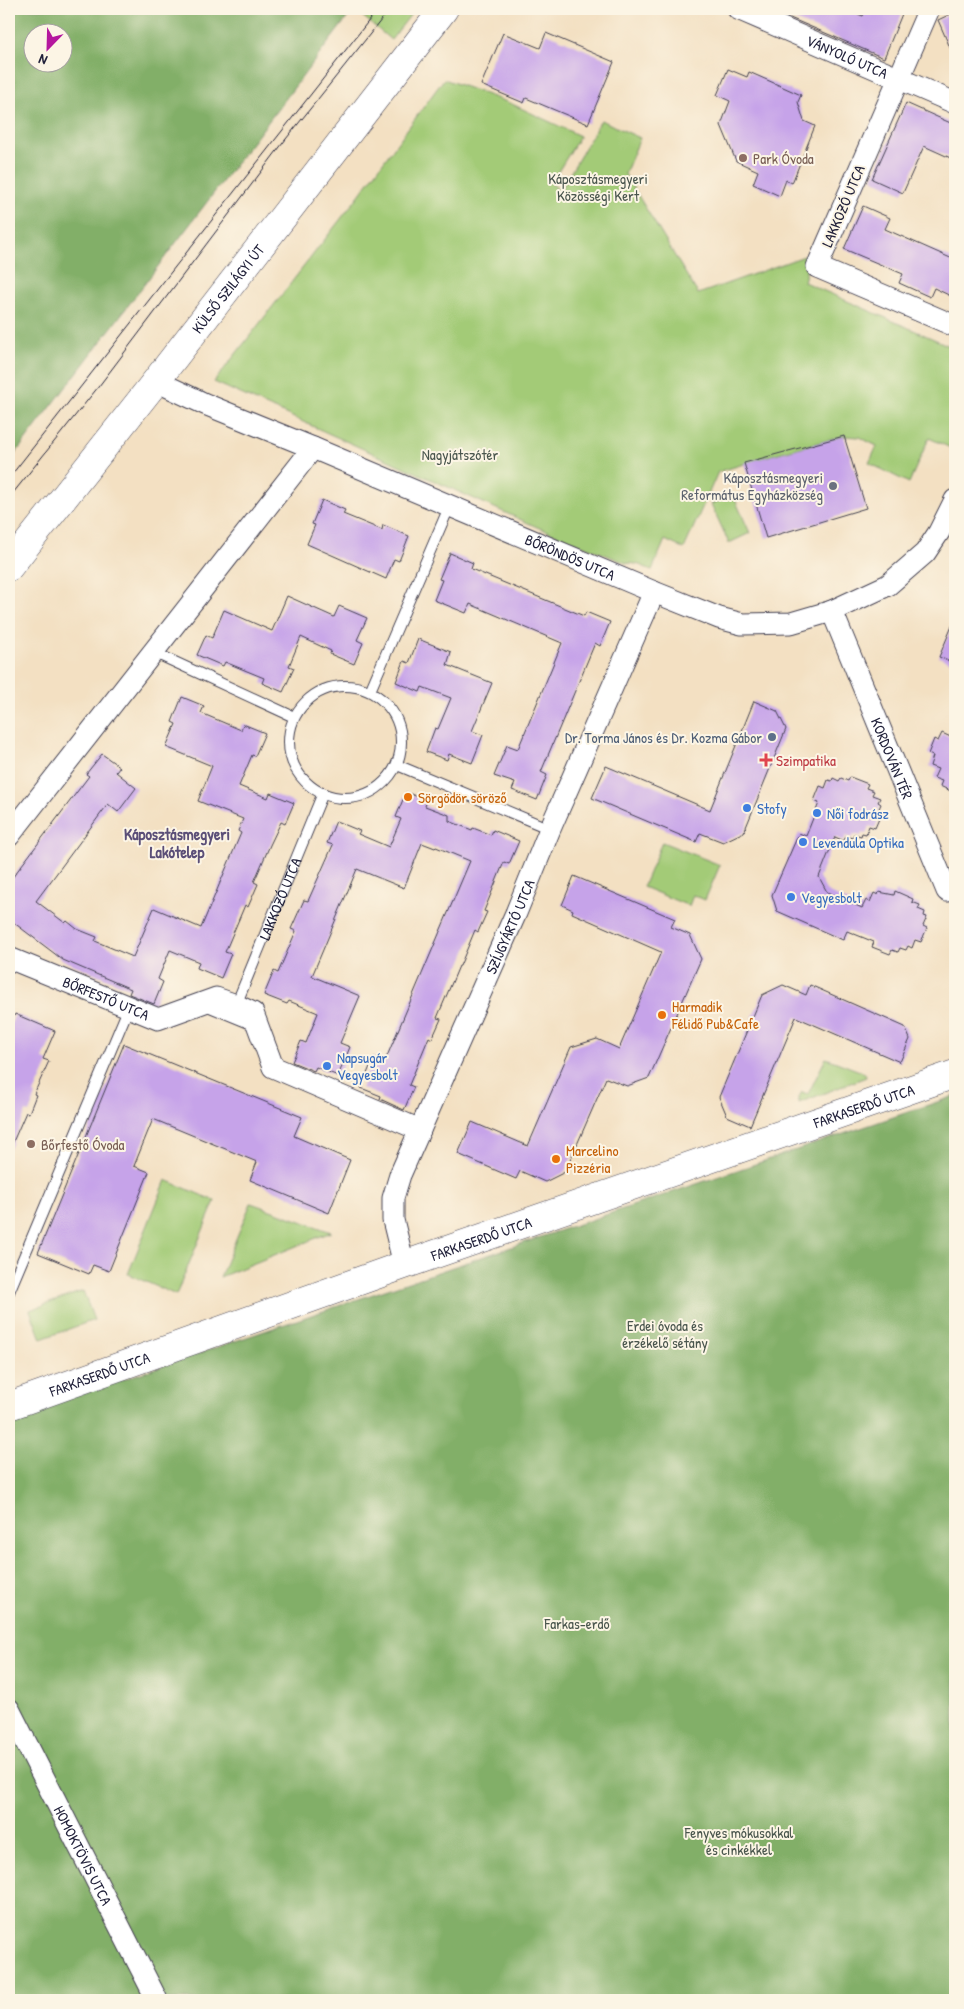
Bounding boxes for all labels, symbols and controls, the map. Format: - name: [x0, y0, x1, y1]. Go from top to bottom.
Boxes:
- north arrow: [22, 22, 72, 72]
- street label: VÁNYOLÓ UTCA: [803, 29, 892, 83]
- text: N: [35, 50, 50, 71]
- place label: Park Óvoda: [753, 148, 814, 169]
- marker: Park Óvoda: [737, 152, 749, 164]
- street label: LAKKOZÓ UTCA: [816, 161, 870, 250]
- park label: Káposztásmegyeri Közösségi Kert: [548, 168, 648, 206]
- street label: KÜLSŐ SZILÁGYI ÚT: [186, 239, 269, 337]
- park label: Nagyjátszótér: [422, 444, 499, 465]
- place label: Káposztásmegyeri Református Egyházközség: [681, 467, 823, 505]
- marker: Káposztásmegyeri Református Egyházközség: [827, 480, 839, 492]
- street label: BŐRÖNDÖS UTCA: [522, 528, 619, 585]
- street label: KORDOVÁN TÉR: [866, 714, 919, 802]
- place label: Dr. Torma János és Dr. Kozma Gábor: [565, 727, 762, 748]
- marker: Dr. Torma János és Dr. Kozma Gábor: [766, 731, 778, 743]
- place label: Szimpatika: [776, 750, 836, 771]
- marker: Szimpatika: [760, 754, 772, 766]
- place label: Sörgödör söröző: [418, 787, 507, 808]
- marker: Sörgödör söröző: [402, 791, 414, 803]
- place label: Stofy: [757, 798, 787, 819]
- marker: Stofy: [741, 802, 753, 814]
- place label: Női fodrász: [827, 803, 890, 824]
- marker: Női fodrász: [811, 807, 823, 819]
- district label: Káposztásmegyeri Lakótelep: [124, 823, 230, 864]
- place label: Levendula Optika: [813, 832, 904, 853]
- marker: Levendula Optika: [797, 836, 809, 848]
- street label: LAKKOZÓ UTCA: [253, 854, 306, 943]
- street label: SZÍJGYÁRTÓ UTCA: [480, 875, 539, 977]
- place label: Vegyesbolt: [801, 887, 862, 908]
- marker: Vegyesbolt: [785, 891, 797, 903]
- street label: BŐRFESTŐ UTCA: [60, 971, 153, 1025]
- place label: Harmadik Félidő Pub&Cafe: [671, 996, 759, 1034]
- marker: Harmadik Félidő Pub&Cafe: [656, 1009, 668, 1021]
- place label: Napsugár Vegyesbolt: [337, 1047, 398, 1085]
- marker: Napsugár Vegyesbolt: [321, 1060, 333, 1072]
- street label: FARKASERDŐ UTCA: [810, 1078, 917, 1133]
- place label: Bőrfestő Óvoda: [41, 1134, 124, 1155]
- marker: Bőrfestő Óvoda: [25, 1138, 37, 1150]
- place label: Marcelino Pizzéria: [566, 1140, 619, 1178]
- marker: Marcelino Pizzéria: [550, 1153, 562, 1165]
- street label: FARKASERDŐ UTCA: [427, 1211, 535, 1266]
- park label: Erdei óvoda és érzékelő sétány: [622, 1315, 708, 1353]
- street label: FARKASERDŐ UTCA: [45, 1346, 153, 1402]
- park label: Farkas-erdő: [544, 1613, 609, 1634]
- street label: HOMOKTÖVIS UTCA: [49, 1802, 118, 1909]
- park label: Fenyves mókusokkal és cinkékkel: [684, 1822, 793, 1860]

